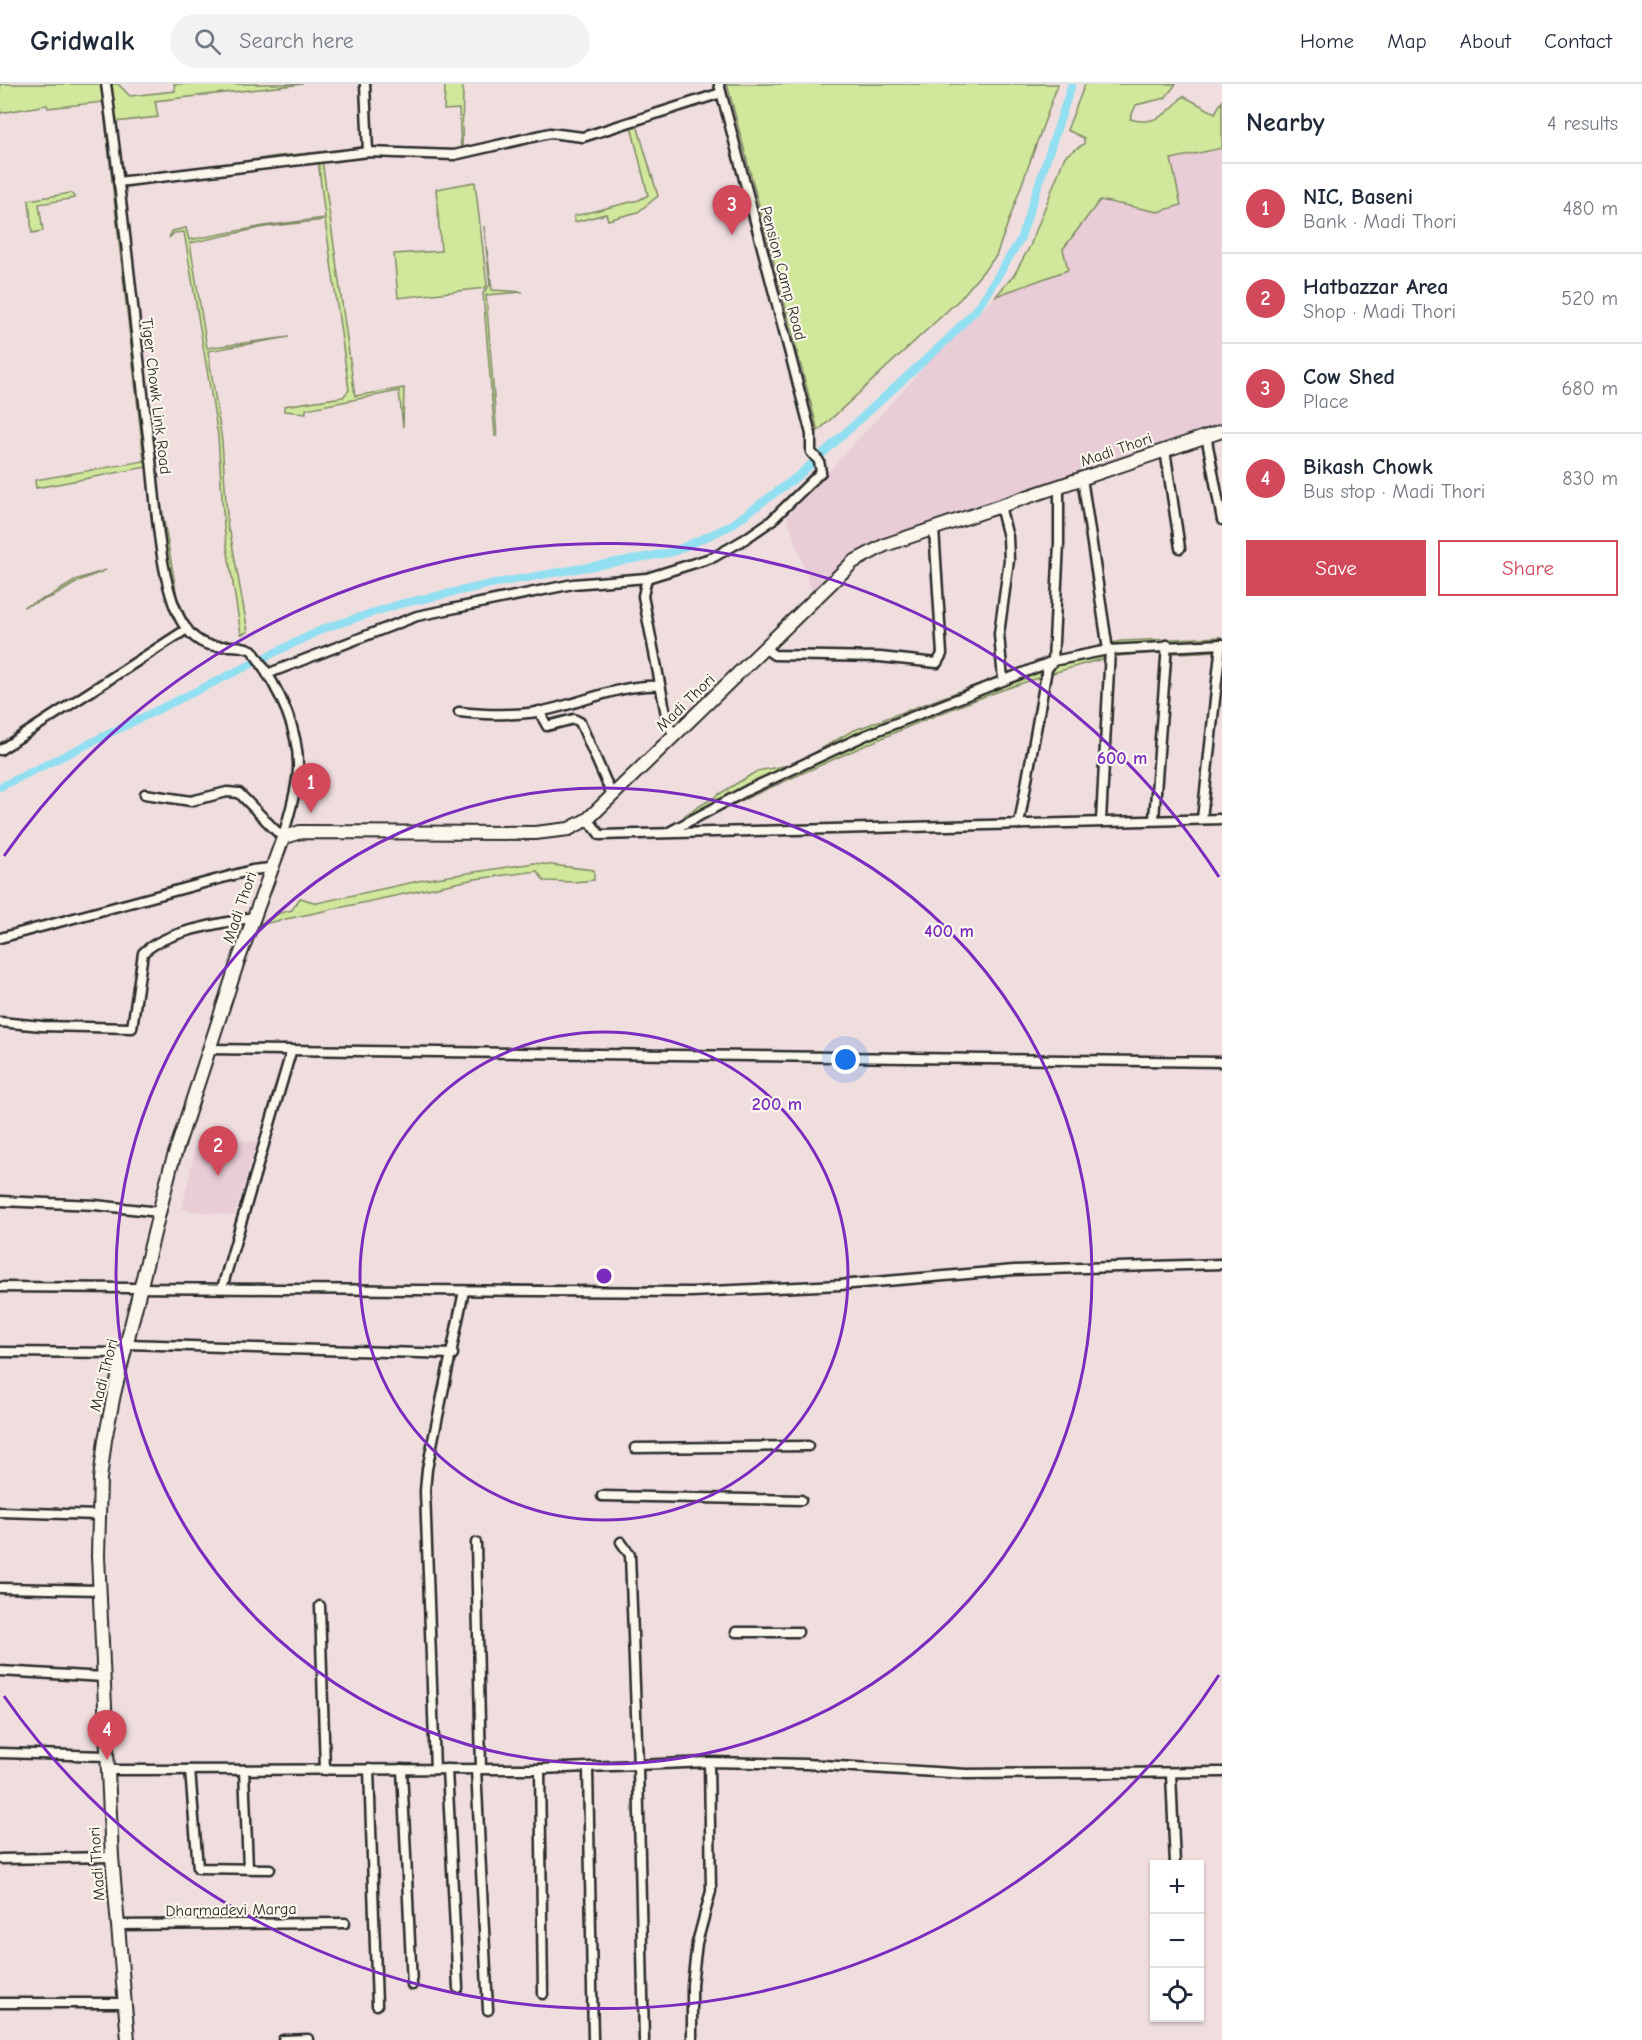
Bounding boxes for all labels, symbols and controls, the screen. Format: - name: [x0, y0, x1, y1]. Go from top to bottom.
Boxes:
- search box: [170, 14, 590, 68]
- text: Gridwalk: [30, 25, 134, 57]
- icon: search: [191, 25, 224, 58]
- text: Search here: [239, 28, 354, 54]
- text: Home: [1300, 29, 1354, 53]
- text: Map: [1387, 29, 1427, 53]
- text: About: [1460, 29, 1511, 53]
- text: Contact: [1544, 29, 1612, 53]
- text: Nearby: [1246, 108, 1325, 138]
- text: 4 results: [1547, 112, 1618, 135]
- text: NIC, Baseni: [1303, 184, 1413, 210]
- pin: 3: [712, 186, 752, 235]
- text: 1: [1262, 197, 1269, 220]
- text: 480 m: [1563, 197, 1618, 220]
- street label: Pension Camp Road: [757, 204, 810, 342]
- text: Bank · Madi Thori: [1303, 210, 1456, 233]
- text: Hatbazzar Area: [1303, 274, 1449, 300]
- text: 2: [1261, 287, 1270, 310]
- text: 520 m: [1561, 287, 1618, 310]
- text: Shop · Madi Thori: [1303, 300, 1456, 323]
- street label: Tiger Chowk Link Road: [137, 317, 175, 475]
- text: Cow Shed: [1303, 364, 1395, 390]
- text: 3: [1261, 377, 1270, 400]
- text: 680 m: [1561, 377, 1618, 400]
- text: Place: [1303, 390, 1349, 413]
- street label: Madi Thori: [1078, 429, 1154, 471]
- text: Bikash Chowk: [1303, 454, 1433, 480]
- text: 4: [1261, 467, 1270, 490]
- text: 830 m: [1562, 467, 1618, 490]
- text: Bus stop · Madi Thori: [1303, 480, 1485, 503]
- button: Save: [1246, 540, 1426, 596]
- button: Share: [1438, 540, 1618, 596]
- street label: Madi Thori: [653, 670, 719, 735]
- text: 600 m: [1097, 748, 1147, 769]
- pin: 1: [292, 764, 330, 813]
- street label: Madi Thori: [219, 869, 261, 945]
- text: 400 m: [924, 921, 974, 942]
- your location: [831, 1045, 860, 1074]
- text: 200 m: [752, 1094, 802, 1115]
- pin: 2: [198, 1126, 238, 1176]
- centre of rings: [594, 1266, 614, 1286]
- street label: Madi Thori: [86, 1337, 122, 1414]
- pin: 4: [88, 1710, 126, 1760]
- street label: Madi Thori: [85, 1826, 109, 1902]
- map controls: [1150, 1860, 1204, 2022]
- button: +: [1150, 1860, 1204, 1914]
- street label: Dharmadevi Marga: [165, 1900, 297, 1920]
- button: −: [1150, 1914, 1204, 1968]
- button: locate: [1150, 1968, 1204, 2022]

